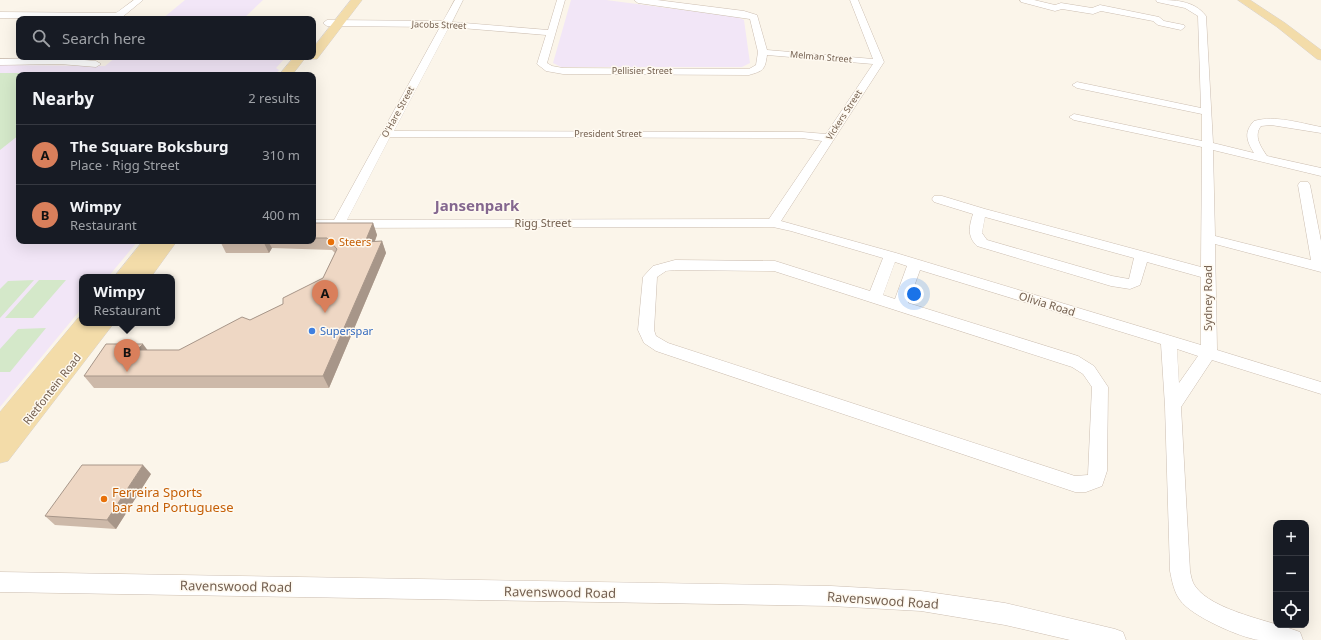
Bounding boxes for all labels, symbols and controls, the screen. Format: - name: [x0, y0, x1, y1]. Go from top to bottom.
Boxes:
- search box: [16, 16, 316, 60]
- street label: Jacobs Street: [411, 17, 467, 32]
- icon: search: [30, 27, 52, 49]
- text: Search here: [62, 28, 145, 48]
- street label: Melman Street: [790, 47, 853, 66]
- street label: Pellisier Street: [612, 64, 673, 77]
- street label: O'Hare Street: [378, 83, 417, 140]
- street label: Vickers Street: [822, 86, 865, 142]
- text: Nearby: [32, 87, 94, 110]
- text: 2 results: [248, 89, 300, 107]
- street label: President Street: [574, 127, 643, 140]
- text: The Square Boksburg: [70, 136, 228, 156]
- text: A: [41, 146, 50, 164]
- text: 310 m: [262, 146, 300, 164]
- text: Place · Rigg Street: [70, 156, 179, 174]
- district label: Jansenpark: [433, 195, 520, 215]
- text: Wimpy: [70, 196, 121, 216]
- text: B: [41, 206, 49, 224]
- text: 400 m: [262, 206, 300, 224]
- street label: Rigg Street: [515, 215, 571, 230]
- text: Restaurant: [70, 216, 137, 234]
- place label: Steers: [339, 234, 371, 249]
- marker: Steers: [326, 237, 336, 247]
- street label: Sydney Road: [1200, 265, 1215, 331]
- popup: [79, 274, 175, 326]
- pin: A: [312, 280, 338, 313]
- text: Wimpy: [94, 281, 145, 301]
- your location: [904, 284, 924, 304]
- street label: Olivia Road: [1017, 288, 1077, 319]
- text: Restaurant: [94, 301, 160, 319]
- place label: Superspar: [320, 323, 374, 338]
- marker: Superspar: [307, 326, 317, 336]
- pin: B: [114, 339, 140, 372]
- street label: Rietfontein Road: [19, 350, 84, 427]
- place label: Ferreira Sports bar and Portuguese: [112, 483, 234, 516]
- marker: Ferreira Sports bar and Portuguese: [99, 494, 109, 504]
- map controls: [1273, 520, 1309, 628]
- button: +: [1273, 520, 1309, 556]
- button: −: [1273, 556, 1309, 592]
- street label: Ravenswood Road: [180, 576, 292, 596]
- street label: Ravenswood Road: [504, 582, 616, 602]
- street label: Ravenswood Road: [826, 587, 940, 613]
- button: locate: [1273, 592, 1309, 628]

